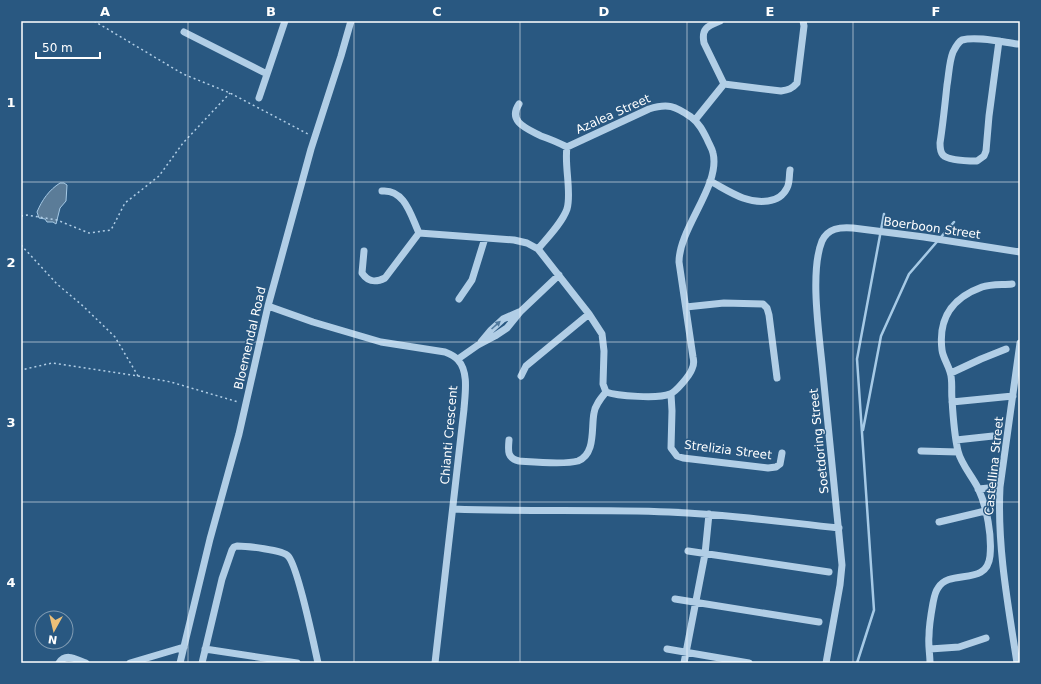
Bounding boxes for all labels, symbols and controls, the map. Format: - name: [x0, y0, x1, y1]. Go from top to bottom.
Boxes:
- text: A: [100, 4, 110, 19]
- text: B: [266, 4, 276, 19]
- text: C: [432, 4, 442, 19]
- text: D: [599, 4, 610, 19]
- text: E: [766, 4, 774, 19]
- text: F: [932, 4, 940, 19]
- scale bar: [36, 34, 100, 60]
- text: 50 m: [42, 41, 73, 55]
- street label: Azalea Street: [574, 91, 653, 137]
- text: 1: [6, 95, 16, 110]
- street label: Boerboon Street: [882, 214, 982, 242]
- text: 2: [6, 255, 16, 270]
- street label: Bloemendal Road: [231, 285, 269, 391]
- one-way arrow: [492, 321, 501, 330]
- street label: Chianti Crescent: [438, 385, 460, 485]
- street label: Soetdoring Street: [806, 387, 831, 494]
- text: 3: [6, 415, 16, 430]
- street label: Castellina Street: [982, 416, 1006, 516]
- street label: Strelizia Street: [683, 438, 773, 462]
- text: 4: [6, 575, 16, 590]
- north arrow: [34, 610, 74, 650]
- text: N: [47, 632, 58, 646]

